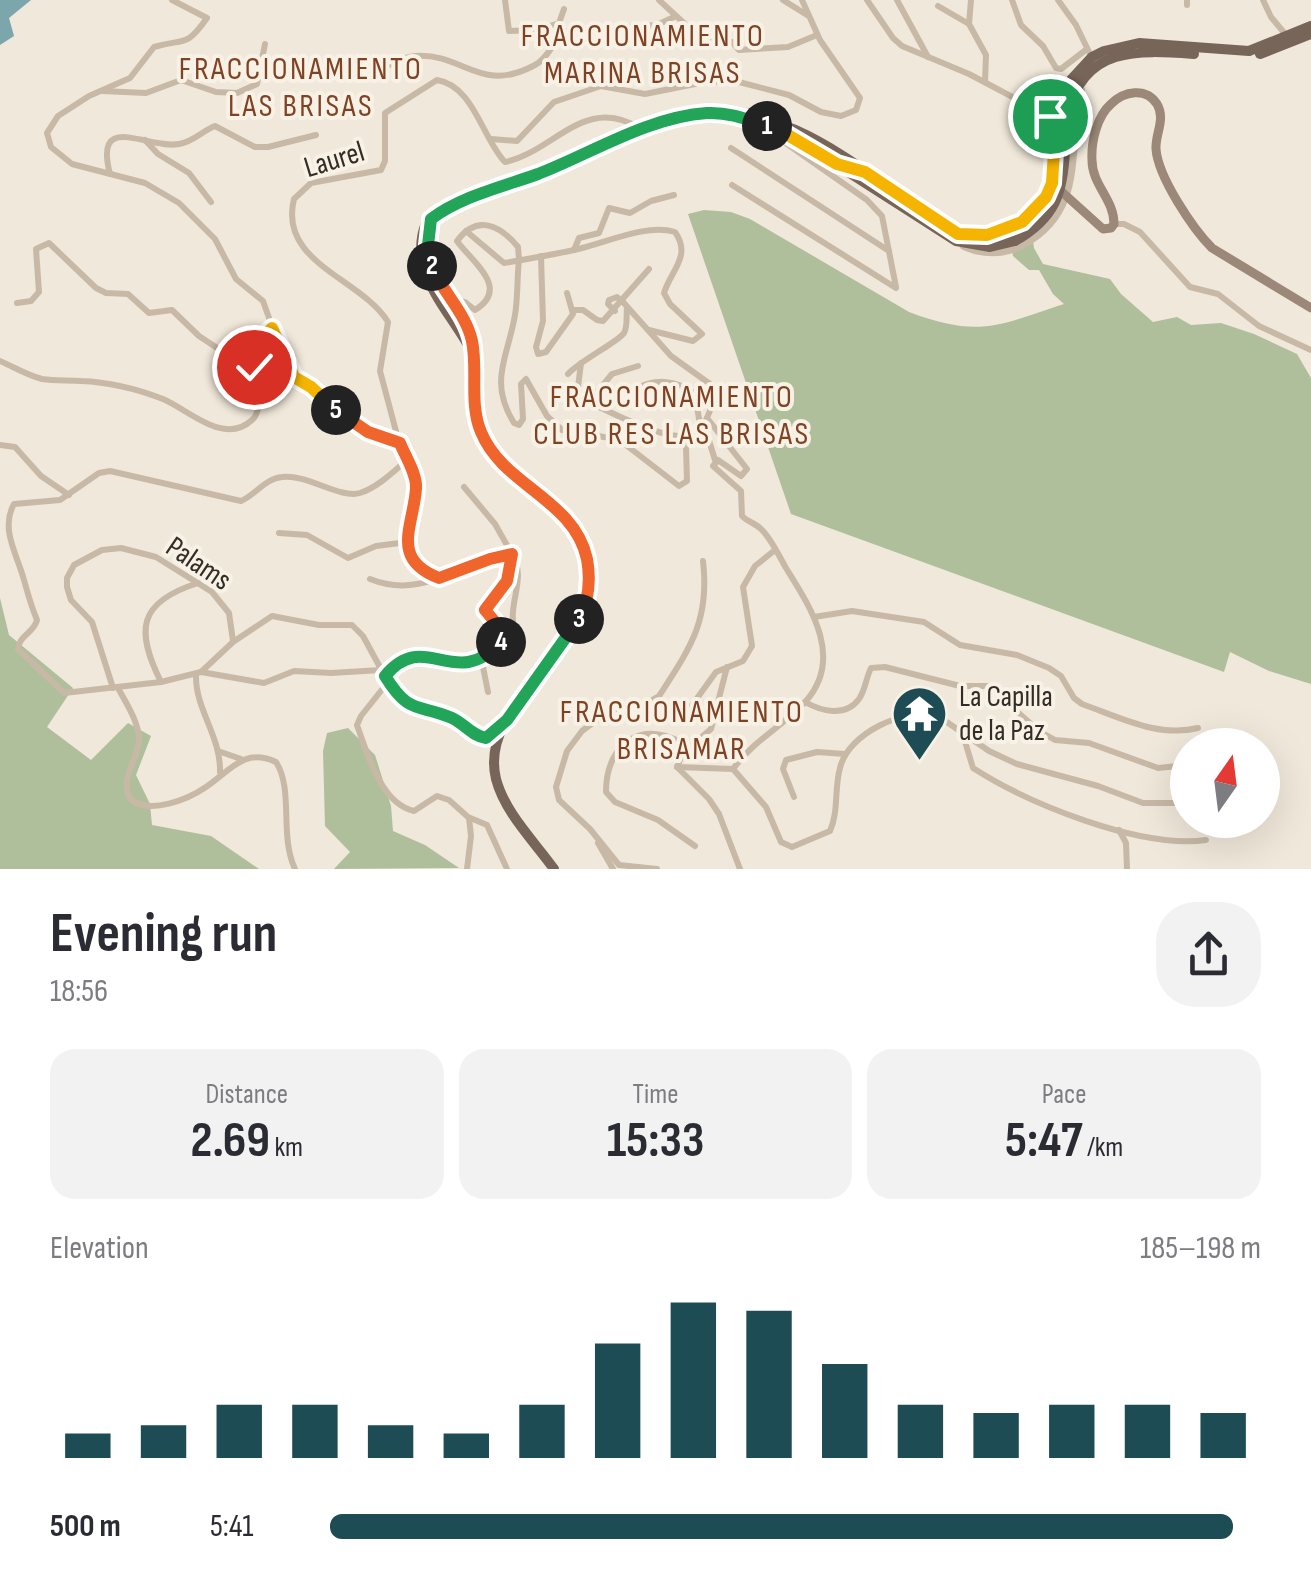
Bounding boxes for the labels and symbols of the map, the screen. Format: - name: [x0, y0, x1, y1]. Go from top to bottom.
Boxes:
- district label: FRACCIONAMIENTO MARINA BRISAS: [521, 17, 765, 93]
- district label: FRACCIONAMIENTO LAS BRISAS: [179, 50, 423, 126]
- pin: [1008, 74, 1093, 159]
- pin: 1: [742, 101, 792, 151]
- street label: Laurel: [300, 134, 369, 186]
- pin: 2: [407, 241, 457, 291]
- pin: [212, 325, 297, 410]
- district label: FRACCIONAMIENTO CLUB RES LAS BRISAS: [533, 378, 811, 454]
- pin: 5: [311, 385, 361, 435]
- street label: Palams: [159, 529, 238, 599]
- pin: 3: [554, 594, 604, 644]
- pin: 4: [476, 617, 526, 667]
- place label: La Capilla de la Paz: [959, 679, 1053, 749]
- temple icon: La Capilla de la Paz: [890, 683, 950, 762]
- district label: FRACCIONAMIENTO BRISAMAR: [560, 693, 804, 769]
- north arrow: [1170, 728, 1280, 838]

